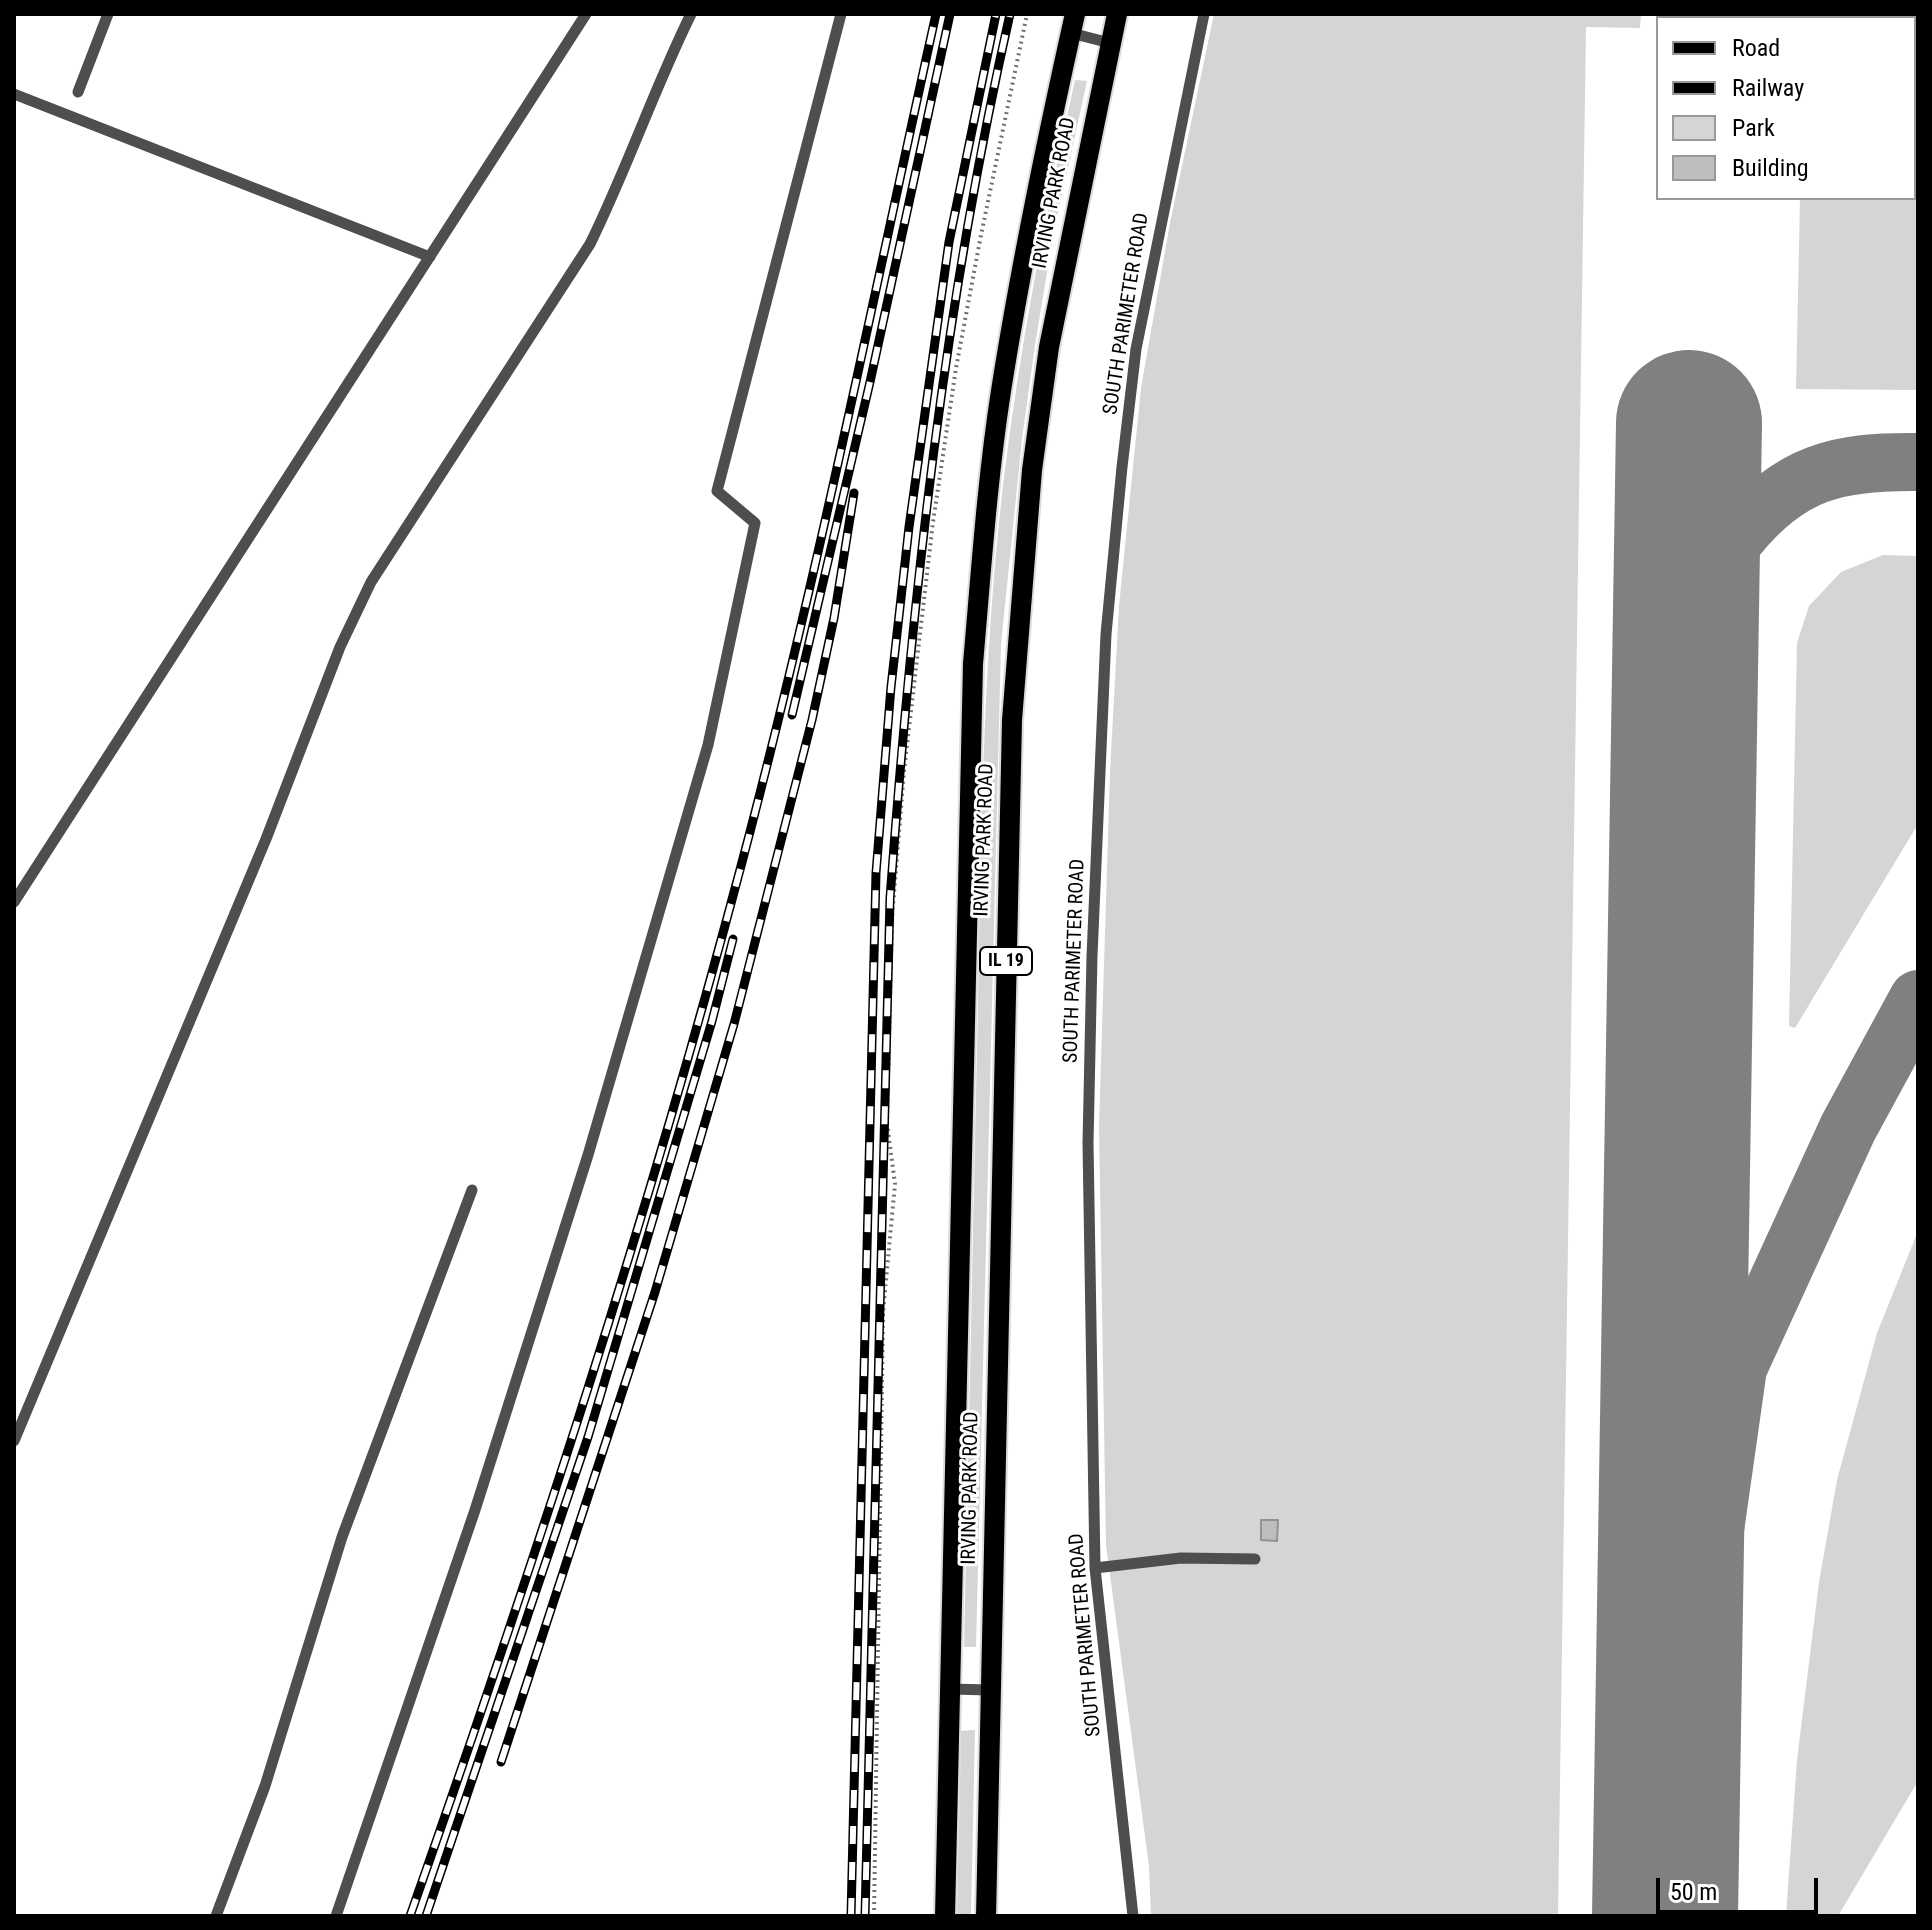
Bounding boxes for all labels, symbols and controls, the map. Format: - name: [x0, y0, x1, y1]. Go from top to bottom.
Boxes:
- legend: [1656, 16, 1916, 200]
- text: Road: [1732, 34, 1780, 62]
- text: Railway: [1732, 74, 1804, 102]
- text: Park: [1732, 114, 1775, 142]
- street label: IRVING PARK ROAD: [1029, 116, 1081, 270]
- text: Building: [1732, 154, 1809, 182]
- street label: SOUTH PARIMETER ROAD: [1099, 211, 1155, 417]
- street label: IRVING PARK ROAD: [970, 763, 1000, 917]
- street label: SOUTH PARIMETER ROAD: [1059, 859, 1091, 1063]
- road number: IL 19: [980, 947, 1032, 975]
- street label: IRVING PARK ROAD: [958, 1411, 984, 1565]
- street label: SOUTH PARIMETER ROAD: [1065, 1532, 1107, 1738]
- scale bar: [1660, 1862, 1822, 1912]
- text: 50 m: [1670, 1878, 1717, 1906]

